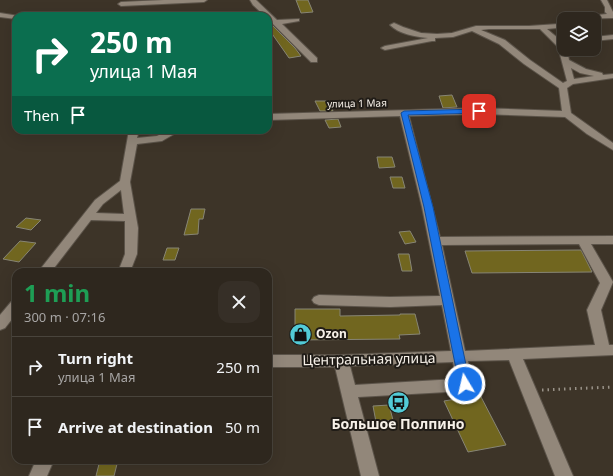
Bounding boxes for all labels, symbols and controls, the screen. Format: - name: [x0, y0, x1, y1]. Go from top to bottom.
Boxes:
- map controls: [557, 12, 601, 56]
- button: layers: [557, 12, 601, 56]
- text: 250 m: [90, 23, 173, 61]
- icon: right: [24, 28, 76, 80]
- text: улица 1 Мая: [90, 59, 197, 83]
- pin: [462, 94, 496, 128]
- street label: улица 1 Мая: [327, 95, 387, 111]
- icon: arrive: [468, 100, 490, 122]
- icon: arrive: [67, 104, 89, 126]
- text: Then: [24, 105, 59, 125]
- text: 1 min: [24, 276, 90, 309]
- button: close: [218, 281, 260, 323]
- text: 300 m · 07:16: [24, 308, 105, 326]
- shop icon: Ozon: [287, 321, 313, 347]
- place label: Ozon: [316, 325, 347, 342]
- text: Turn right: [58, 348, 133, 368]
- street label: Центральная улица: [302, 348, 436, 369]
- icon: right: [24, 356, 46, 378]
- text: 250 m: [216, 357, 260, 377]
- position arrow: [444, 363, 486, 405]
- text: улица 1 Мая: [58, 368, 136, 386]
- bus stop icon: Большое Полпино: [385, 389, 411, 415]
- place label: Большое Полпино: [331, 414, 465, 433]
- icon: arrive: [24, 416, 46, 438]
- text: Arrive at destination: [58, 417, 213, 437]
- text: 50 m: [225, 417, 260, 437]

